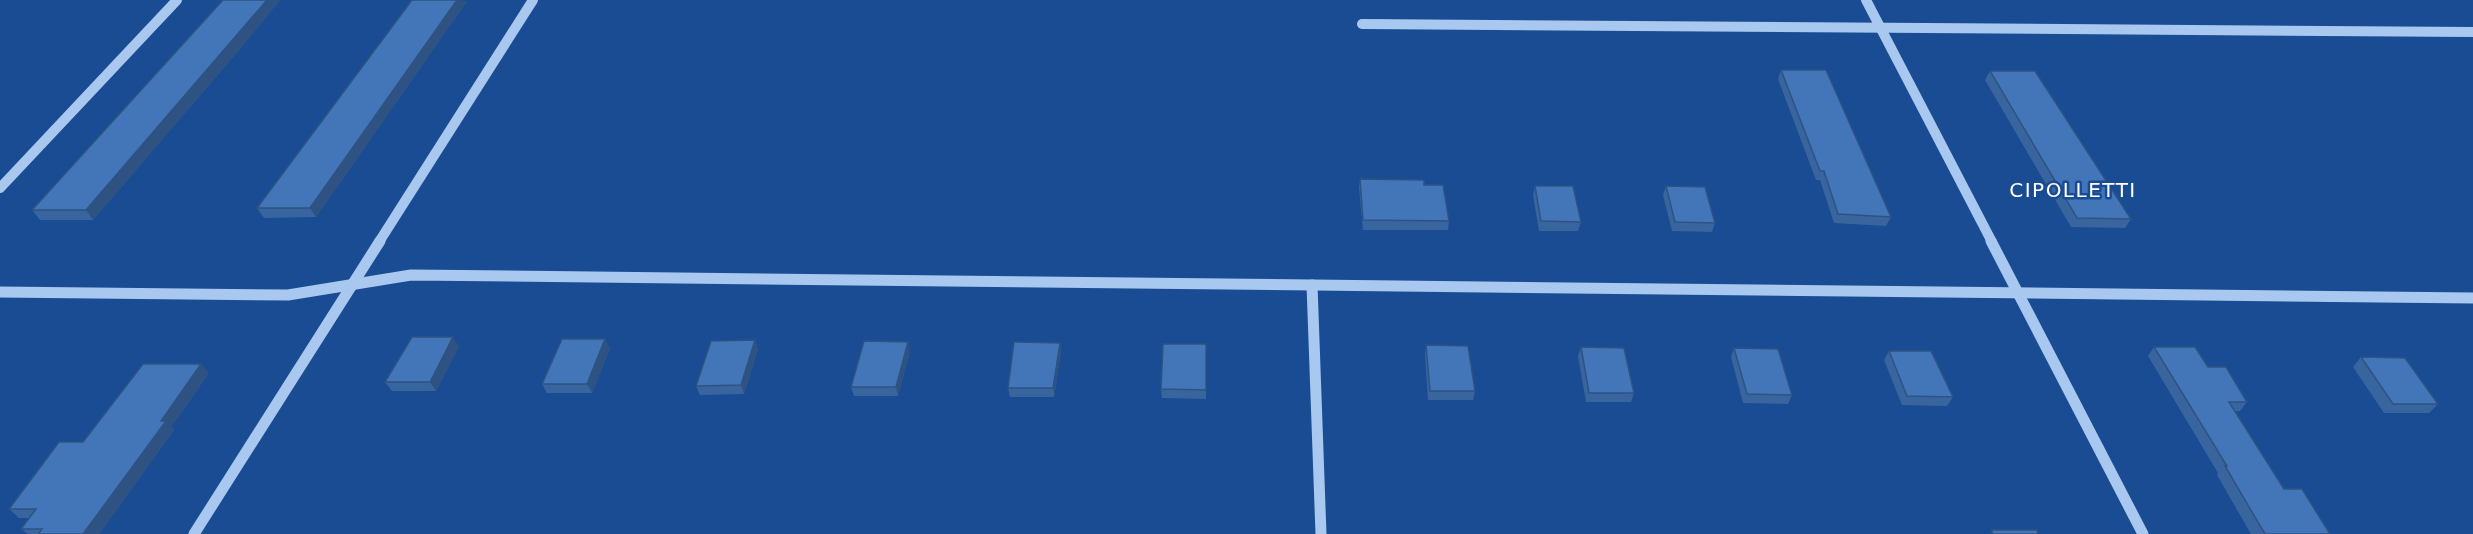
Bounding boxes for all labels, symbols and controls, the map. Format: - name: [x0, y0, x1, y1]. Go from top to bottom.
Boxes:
- district label: CIPOLLETTI: [2009, 178, 2137, 202]

